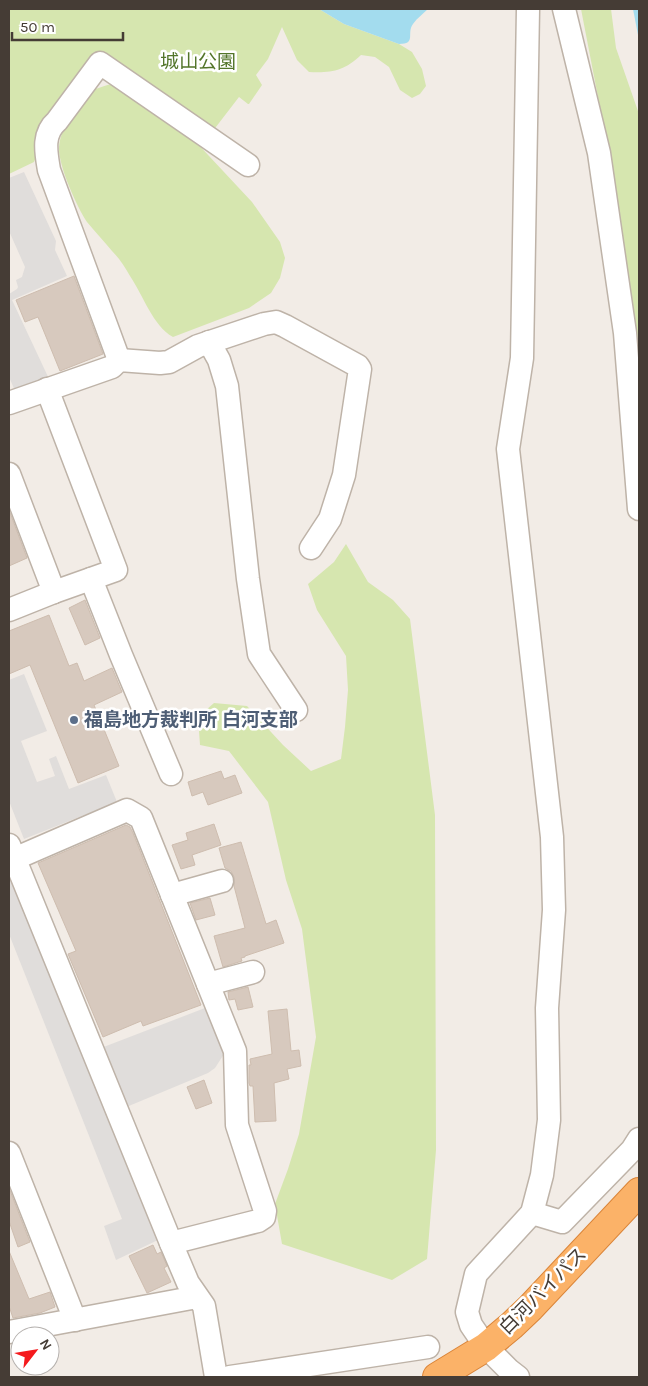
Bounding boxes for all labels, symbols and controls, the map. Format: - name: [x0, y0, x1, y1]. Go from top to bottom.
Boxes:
- scale bar: [12, 10, 124, 42]
- text: 50 m: [20, 18, 55, 36]
- park label: 城山公園: [160, 51, 236, 73]
- place label: 福島地方裁判所 白河支部: [84, 709, 298, 731]
- marker: 福島地方裁判所 白河支部: [68, 714, 80, 726]
- street label: 白河バイパス: [495, 1243, 591, 1339]
- north arrow: [10, 1326, 60, 1376]
- text: N: [36, 1336, 56, 1353]

